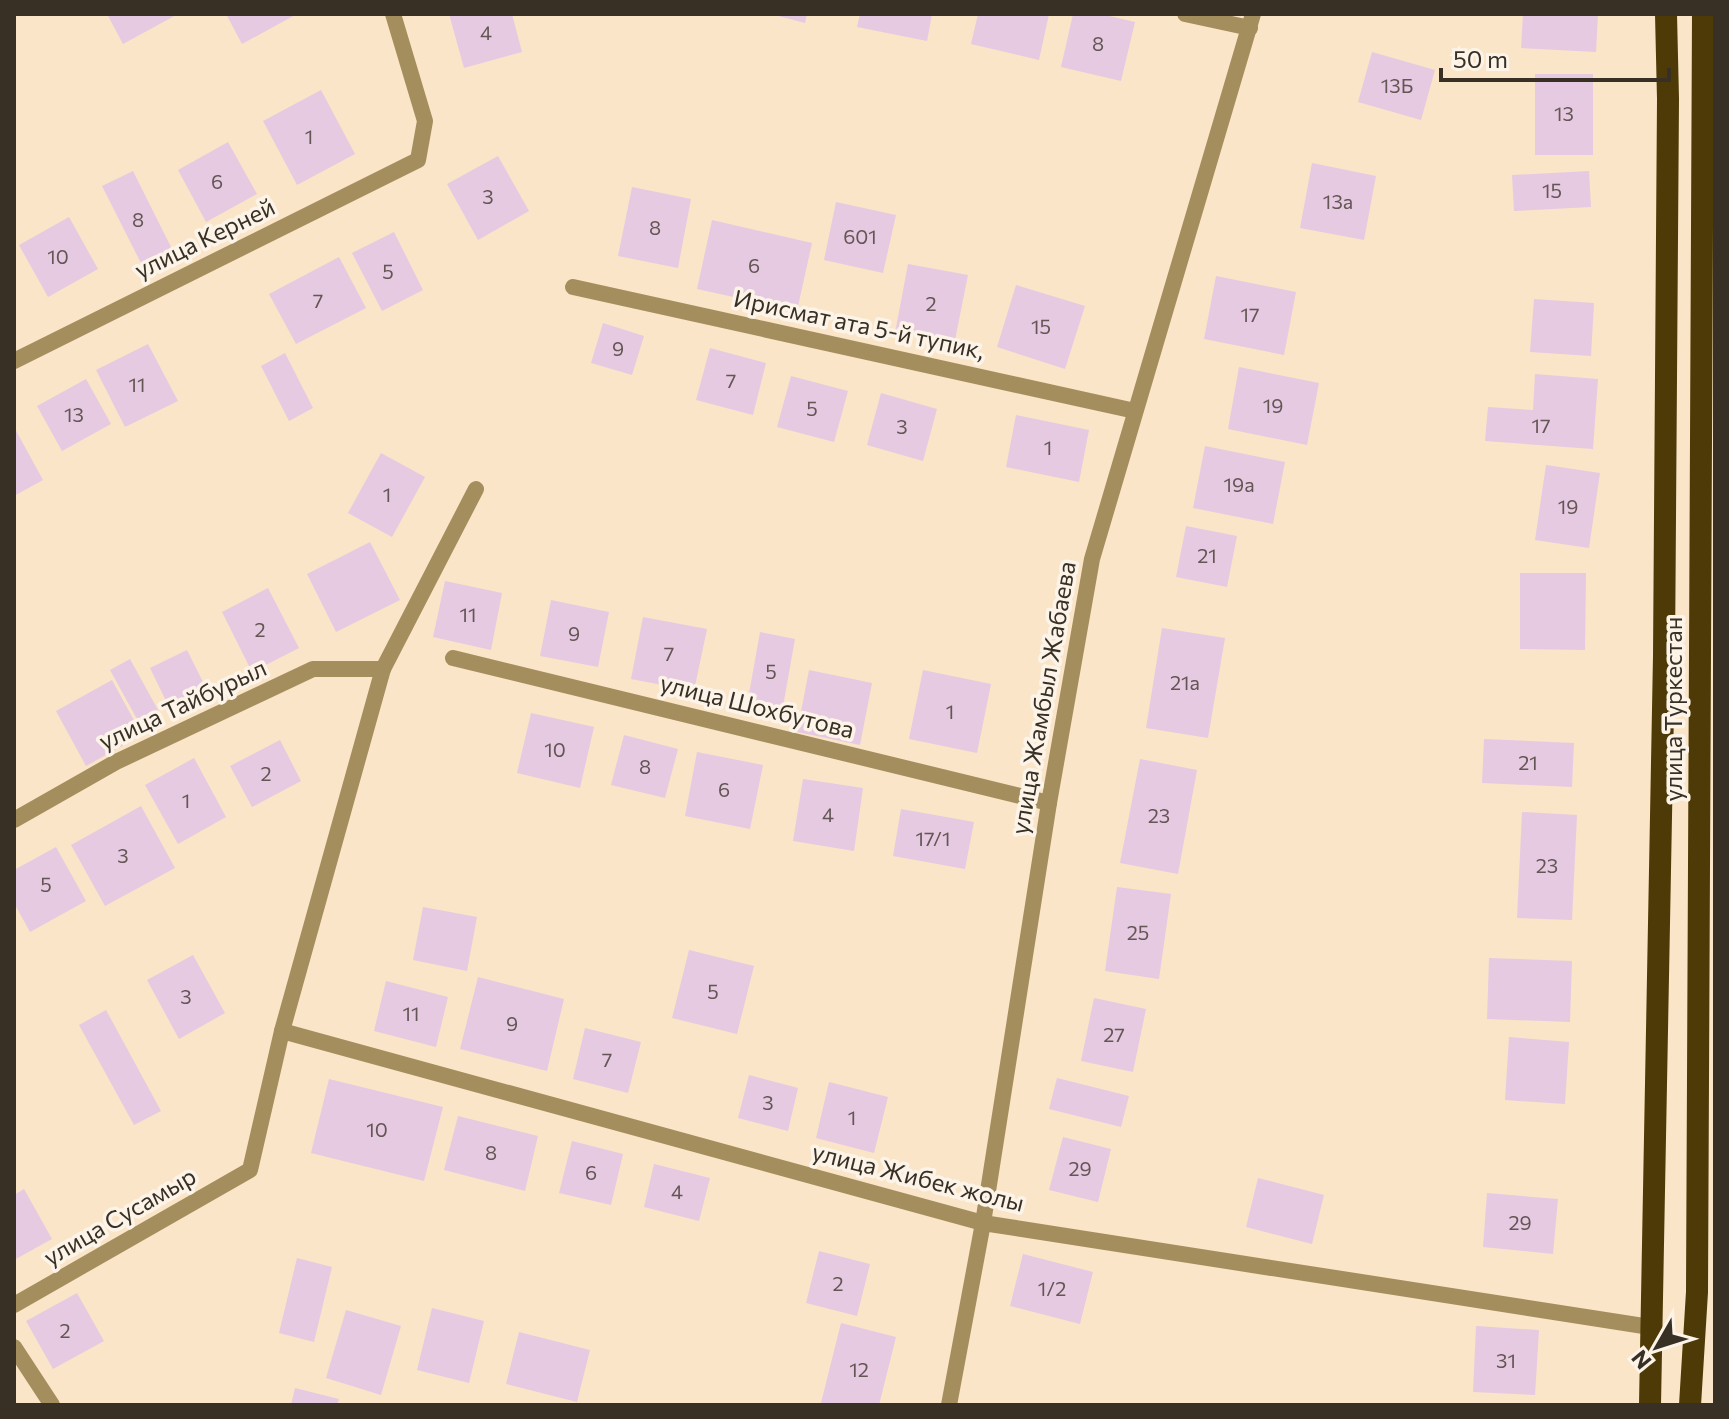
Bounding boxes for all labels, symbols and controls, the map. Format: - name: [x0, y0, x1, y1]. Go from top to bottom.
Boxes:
- house number: 4: [480, 20, 492, 44]
- house number: 8: [1092, 31, 1104, 55]
- scale bar: [1441, 32, 1669, 82]
- text: 50 m: [1453, 44, 1508, 73]
- house number: 13Б: [1381, 73, 1413, 97]
- house number: 13: [1554, 101, 1574, 125]
- house number: 1: [305, 124, 313, 148]
- house number: 6: [211, 169, 223, 193]
- house number: 15: [1542, 178, 1562, 202]
- house number: 3: [482, 184, 494, 208]
- house number: 13а: [1323, 189, 1353, 213]
- street label: улица Керней: [130, 191, 279, 284]
- house number: 8: [132, 207, 144, 231]
- house number: 8: [649, 215, 661, 239]
- house number: 601: [843, 224, 877, 248]
- house number: 10: [47, 244, 69, 268]
- house number: 6: [748, 253, 760, 277]
- house number: 5: [382, 259, 394, 283]
- street label: Ирисмат ата 5-й тупик,: [731, 283, 987, 364]
- house number: 7: [313, 288, 323, 312]
- house number: 2: [925, 291, 937, 315]
- house number: 17: [1240, 302, 1260, 326]
- house number: 15: [1031, 314, 1051, 338]
- house number: 9: [612, 336, 624, 360]
- house number: 7: [726, 368, 736, 392]
- house number: 11: [128, 372, 146, 396]
- house number: 19: [1263, 393, 1283, 417]
- house number: 5: [806, 396, 818, 420]
- house number: 13: [64, 402, 84, 426]
- house number: 17: [1531, 413, 1551, 437]
- house number: 3: [896, 414, 908, 438]
- house number: 1: [1044, 435, 1052, 459]
- house number: 19а: [1223, 472, 1255, 496]
- house number: 1: [383, 482, 391, 506]
- house number: 19: [1558, 494, 1578, 518]
- house number: 21: [1197, 543, 1217, 567]
- street label: улица Жамбыл Жабаева: [1004, 559, 1081, 837]
- house number: 11: [459, 602, 477, 626]
- house number: 2: [254, 617, 266, 641]
- street label: улица Туркестан: [1658, 617, 1687, 801]
- house number: 9: [568, 621, 580, 645]
- house number: 7: [664, 641, 674, 665]
- street label: улица Тайбурыл: [94, 652, 271, 755]
- house number: 5: [765, 659, 777, 683]
- street label: улица Шохбутова: [657, 667, 857, 744]
- house number: 21а: [1170, 670, 1200, 694]
- house number: 1: [946, 699, 954, 723]
- house number: 10: [544, 737, 566, 761]
- house number: 21: [1518, 750, 1538, 774]
- house number: 8: [639, 754, 651, 778]
- house number: 2: [260, 761, 272, 785]
- house number: 6: [718, 777, 730, 801]
- house number: 1: [182, 788, 190, 812]
- house number: 4: [822, 802, 834, 826]
- house number: 23: [1148, 803, 1170, 827]
- house number: 17/1: [915, 826, 951, 850]
- house number: 3: [117, 843, 129, 867]
- house number: 23: [1536, 853, 1558, 877]
- house number: 5: [40, 872, 52, 896]
- house number: 25: [1127, 920, 1149, 944]
- house number: 5: [707, 979, 719, 1003]
- house number: 3: [180, 984, 192, 1008]
- house number: 11: [402, 1001, 420, 1025]
- house number: 9: [506, 1011, 518, 1035]
- house number: 27: [1103, 1022, 1125, 1046]
- house number: 7: [602, 1047, 612, 1071]
- house number: 3: [762, 1090, 774, 1114]
- house number: 1: [848, 1105, 856, 1129]
- house number: 10: [366, 1117, 388, 1141]
- street label: улица Жибек жолы: [809, 1136, 1027, 1217]
- house number: 8: [485, 1140, 497, 1164]
- house number: 29: [1068, 1156, 1092, 1180]
- street label: улица Сусамыр: [38, 1160, 201, 1271]
- house number: 6: [585, 1160, 597, 1184]
- house number: 4: [671, 1179, 683, 1203]
- house number: 29: [1508, 1210, 1532, 1234]
- house number: 2: [832, 1271, 844, 1295]
- house number: 1/2: [1038, 1276, 1066, 1300]
- north arrow: [1617, 1307, 1697, 1387]
- house number: 2: [59, 1318, 71, 1342]
- text: N: [1625, 1345, 1657, 1375]
- house number: 31: [1496, 1348, 1516, 1372]
- house number: 12: [849, 1357, 869, 1381]

